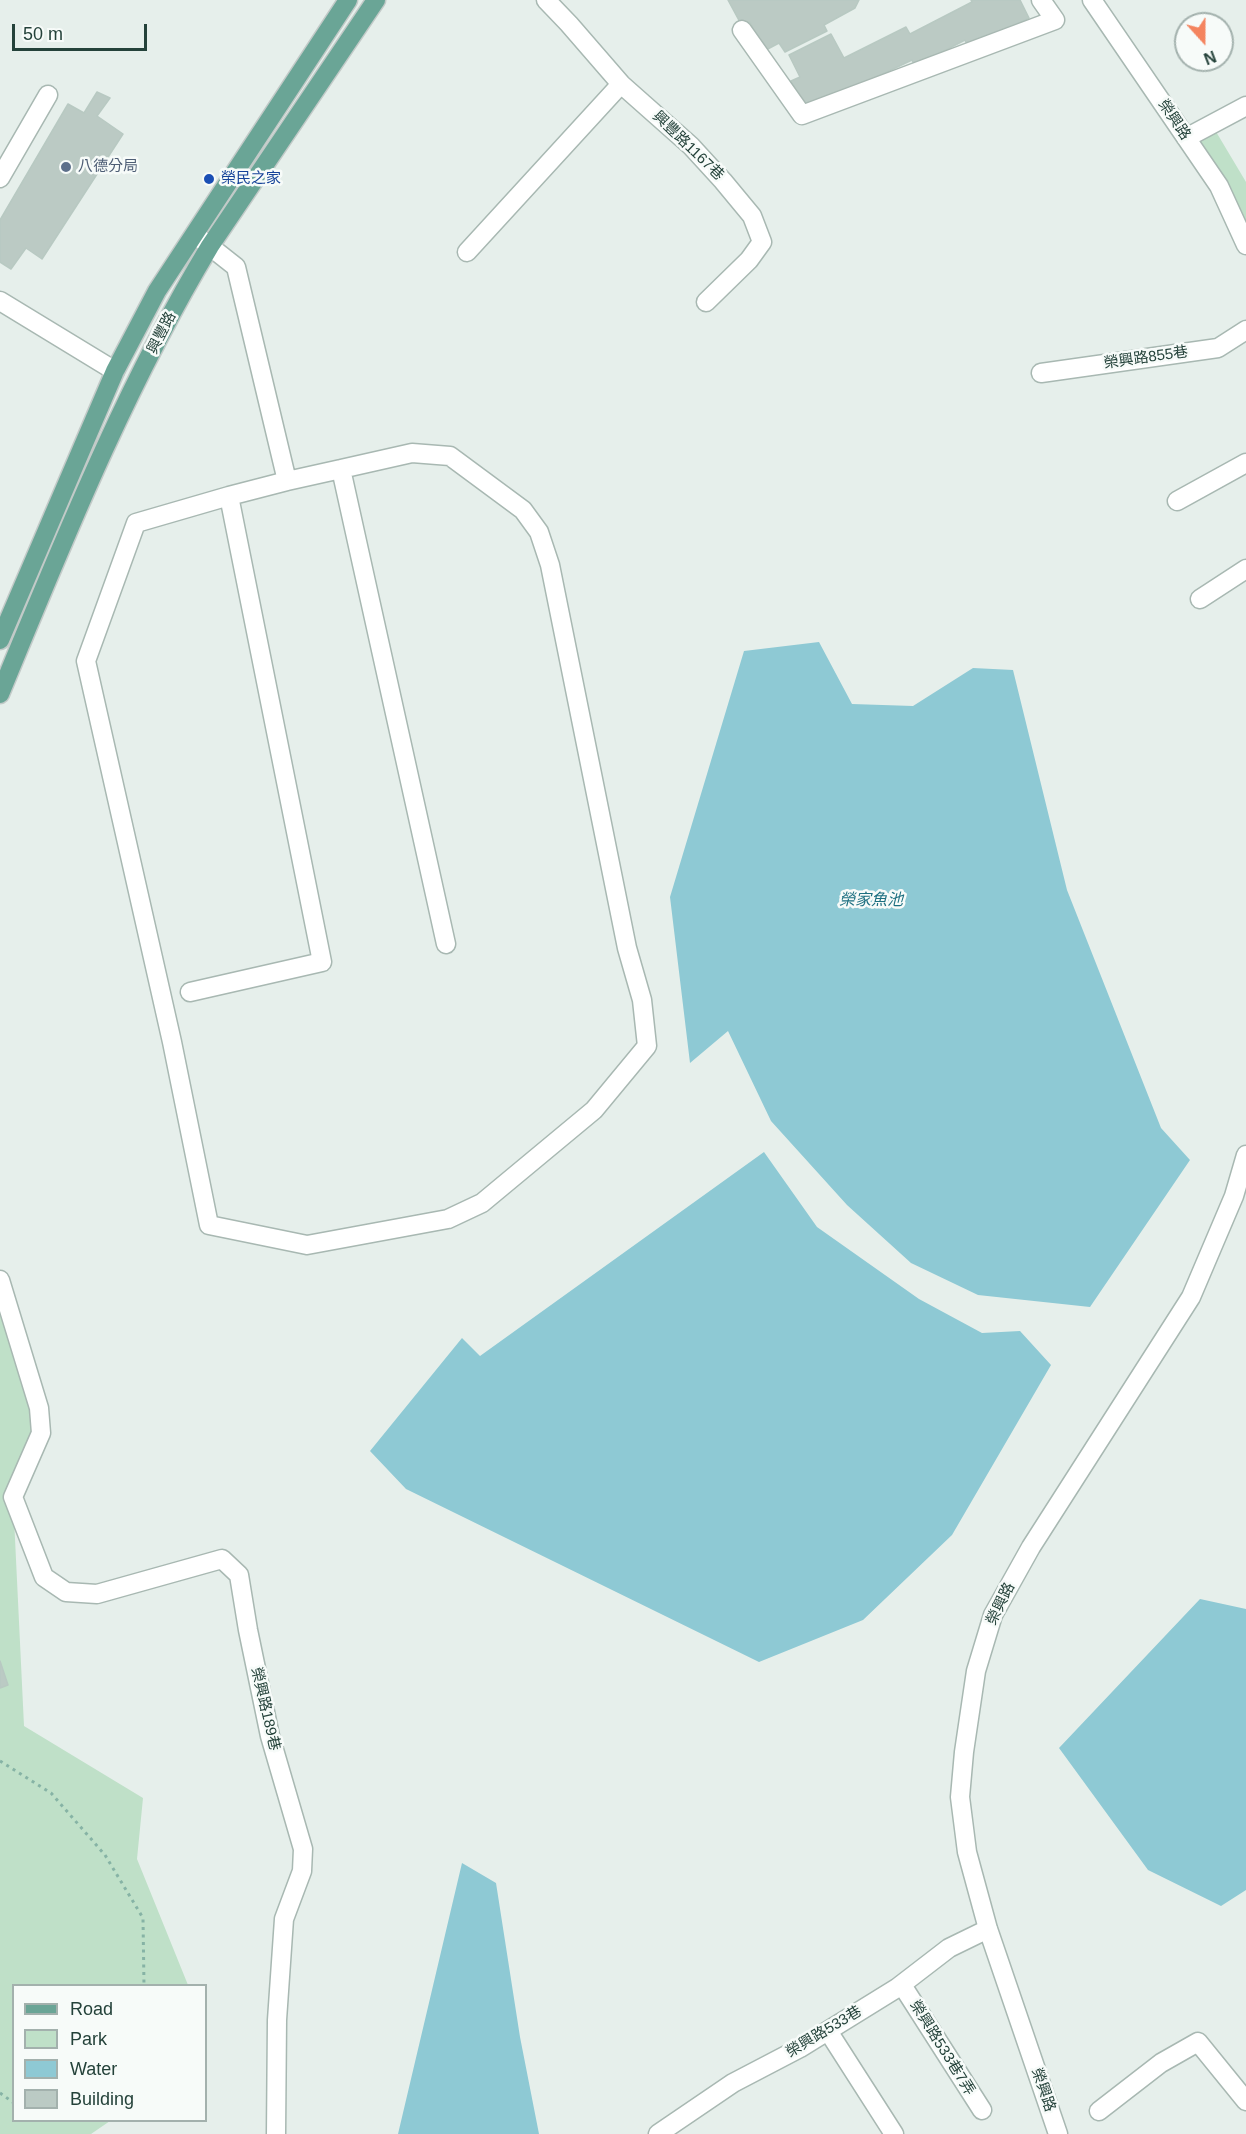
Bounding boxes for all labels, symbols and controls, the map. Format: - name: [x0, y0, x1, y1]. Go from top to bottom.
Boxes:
- scale bar: [15, 12, 150, 50]
- north arrow: [1174, 12, 1234, 72]
- text: 50 m: [23, 24, 63, 44]
- text: N: [1201, 47, 1218, 67]
- street label: 榮興路: [1154, 96, 1194, 144]
- street label: 興豐路1167巷: [649, 107, 727, 185]
- place label: 八德分局: [78, 158, 138, 176]
- marker: 八德分局: [59, 160, 73, 174]
- place label: 榮民之家: [221, 170, 281, 188]
- marker: 榮民之家: [202, 172, 216, 186]
- street label: 興豐路: [144, 309, 180, 357]
- street label: 榮興路855巷: [1103, 343, 1189, 373]
- water label: 榮家魚池: [839, 891, 903, 911]
- street label: 榮興路: [983, 1580, 1019, 1628]
- street label: 榮興路189巷: [247, 1666, 283, 1752]
- legend: [12, 1984, 207, 2122]
- street label: 榮興路533巷7弄: [906, 1997, 978, 2099]
- text: Road: [70, 1999, 113, 2019]
- street label: 榮興路533巷: [783, 2002, 865, 2062]
- text: Park: [70, 2029, 107, 2049]
- text: Water: [70, 2059, 117, 2079]
- street label: 榮興路: [1027, 2066, 1059, 2114]
- text: Building: [70, 2089, 134, 2109]

